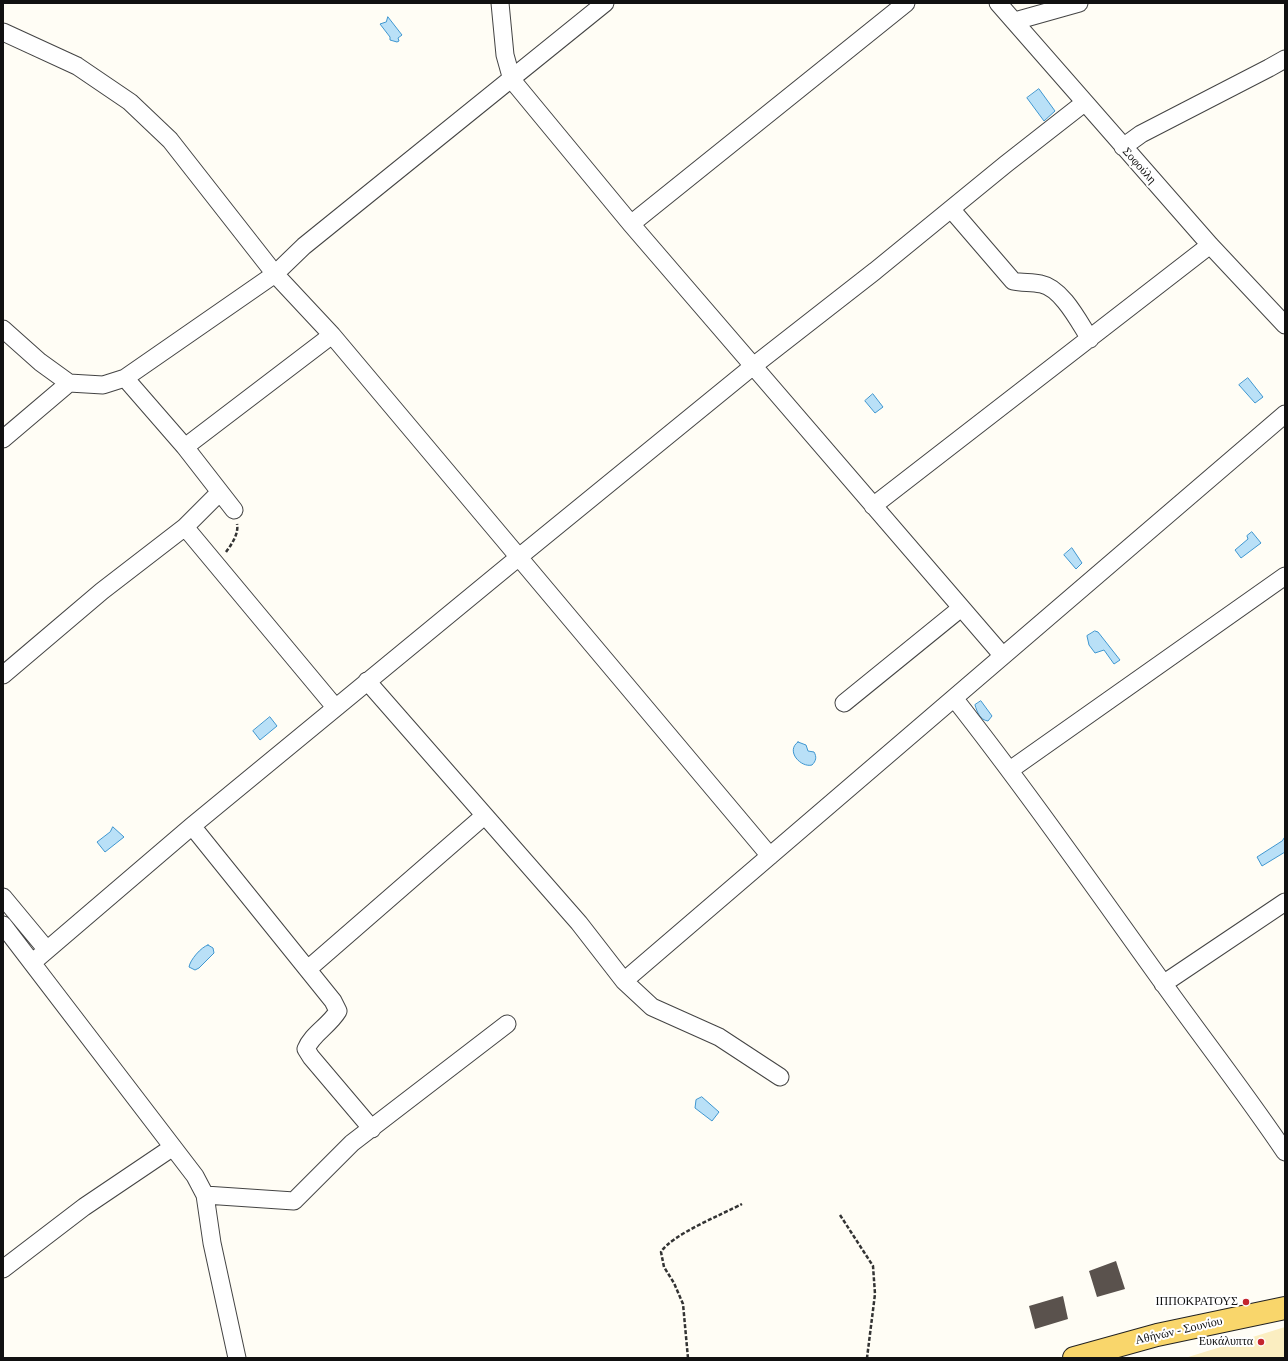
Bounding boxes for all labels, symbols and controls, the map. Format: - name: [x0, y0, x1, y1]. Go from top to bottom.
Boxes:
- street label: Σοφούλη: [1119, 145, 1159, 187]
- place label: ΙΠΠΟΚΡΑΤΟΥΣ: [1156, 1295, 1238, 1309]
- marker: ΙΠΠΟΚΡΑΤΟΥΣ: [1241, 1297, 1251, 1307]
- street label: Αθήνών - Σουνίου: [1134, 1314, 1224, 1348]
- place label: Ευκάλυπτα: [1199, 1335, 1253, 1349]
- marker: Ευκάλυπτα: [1256, 1337, 1266, 1347]

